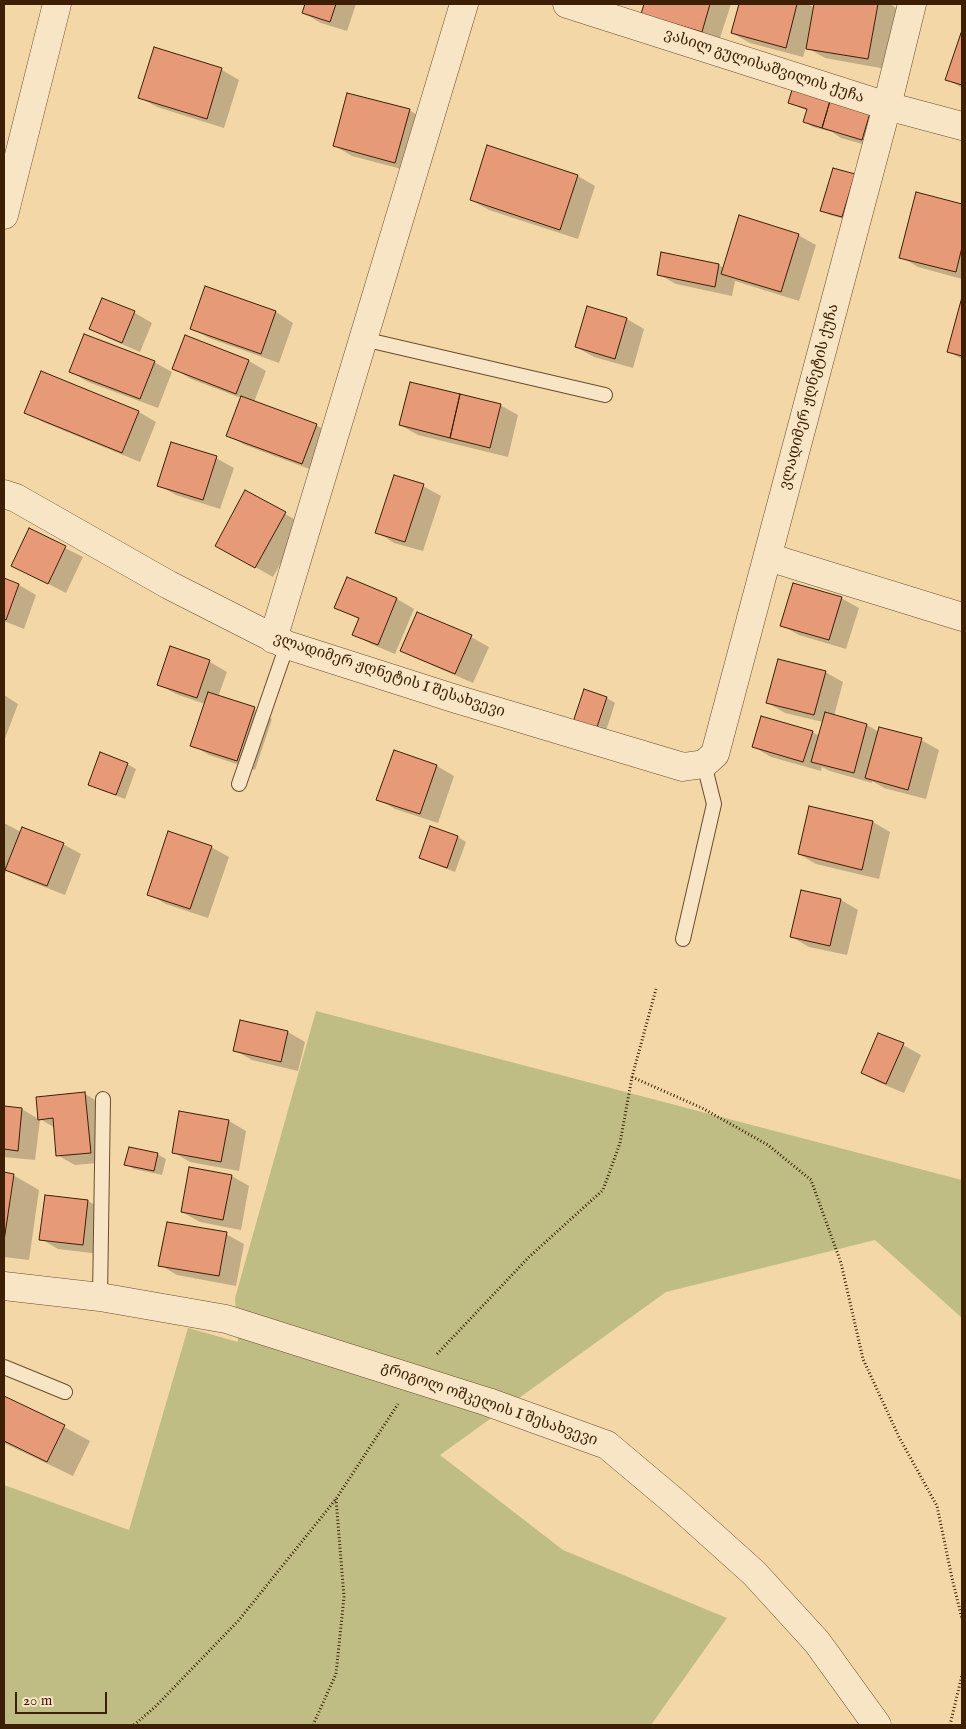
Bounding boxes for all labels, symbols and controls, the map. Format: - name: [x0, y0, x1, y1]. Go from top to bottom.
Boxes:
- street label: ვასილ გულისაშვილის ქუჩა: [662, 26, 866, 108]
- street label: ვლადიმერ ჟღნეტის ქუჩა: [777, 302, 843, 492]
- street label: ვლადიმერ ჟღნეტის I შესახვევი: [271, 630, 507, 722]
- street label: გრიგოლ ოშკელის I შესახვევი: [378, 1359, 600, 1451]
- scale bar: [18, 1682, 110, 1714]
- text: 20 m: [23, 1691, 52, 1710]

